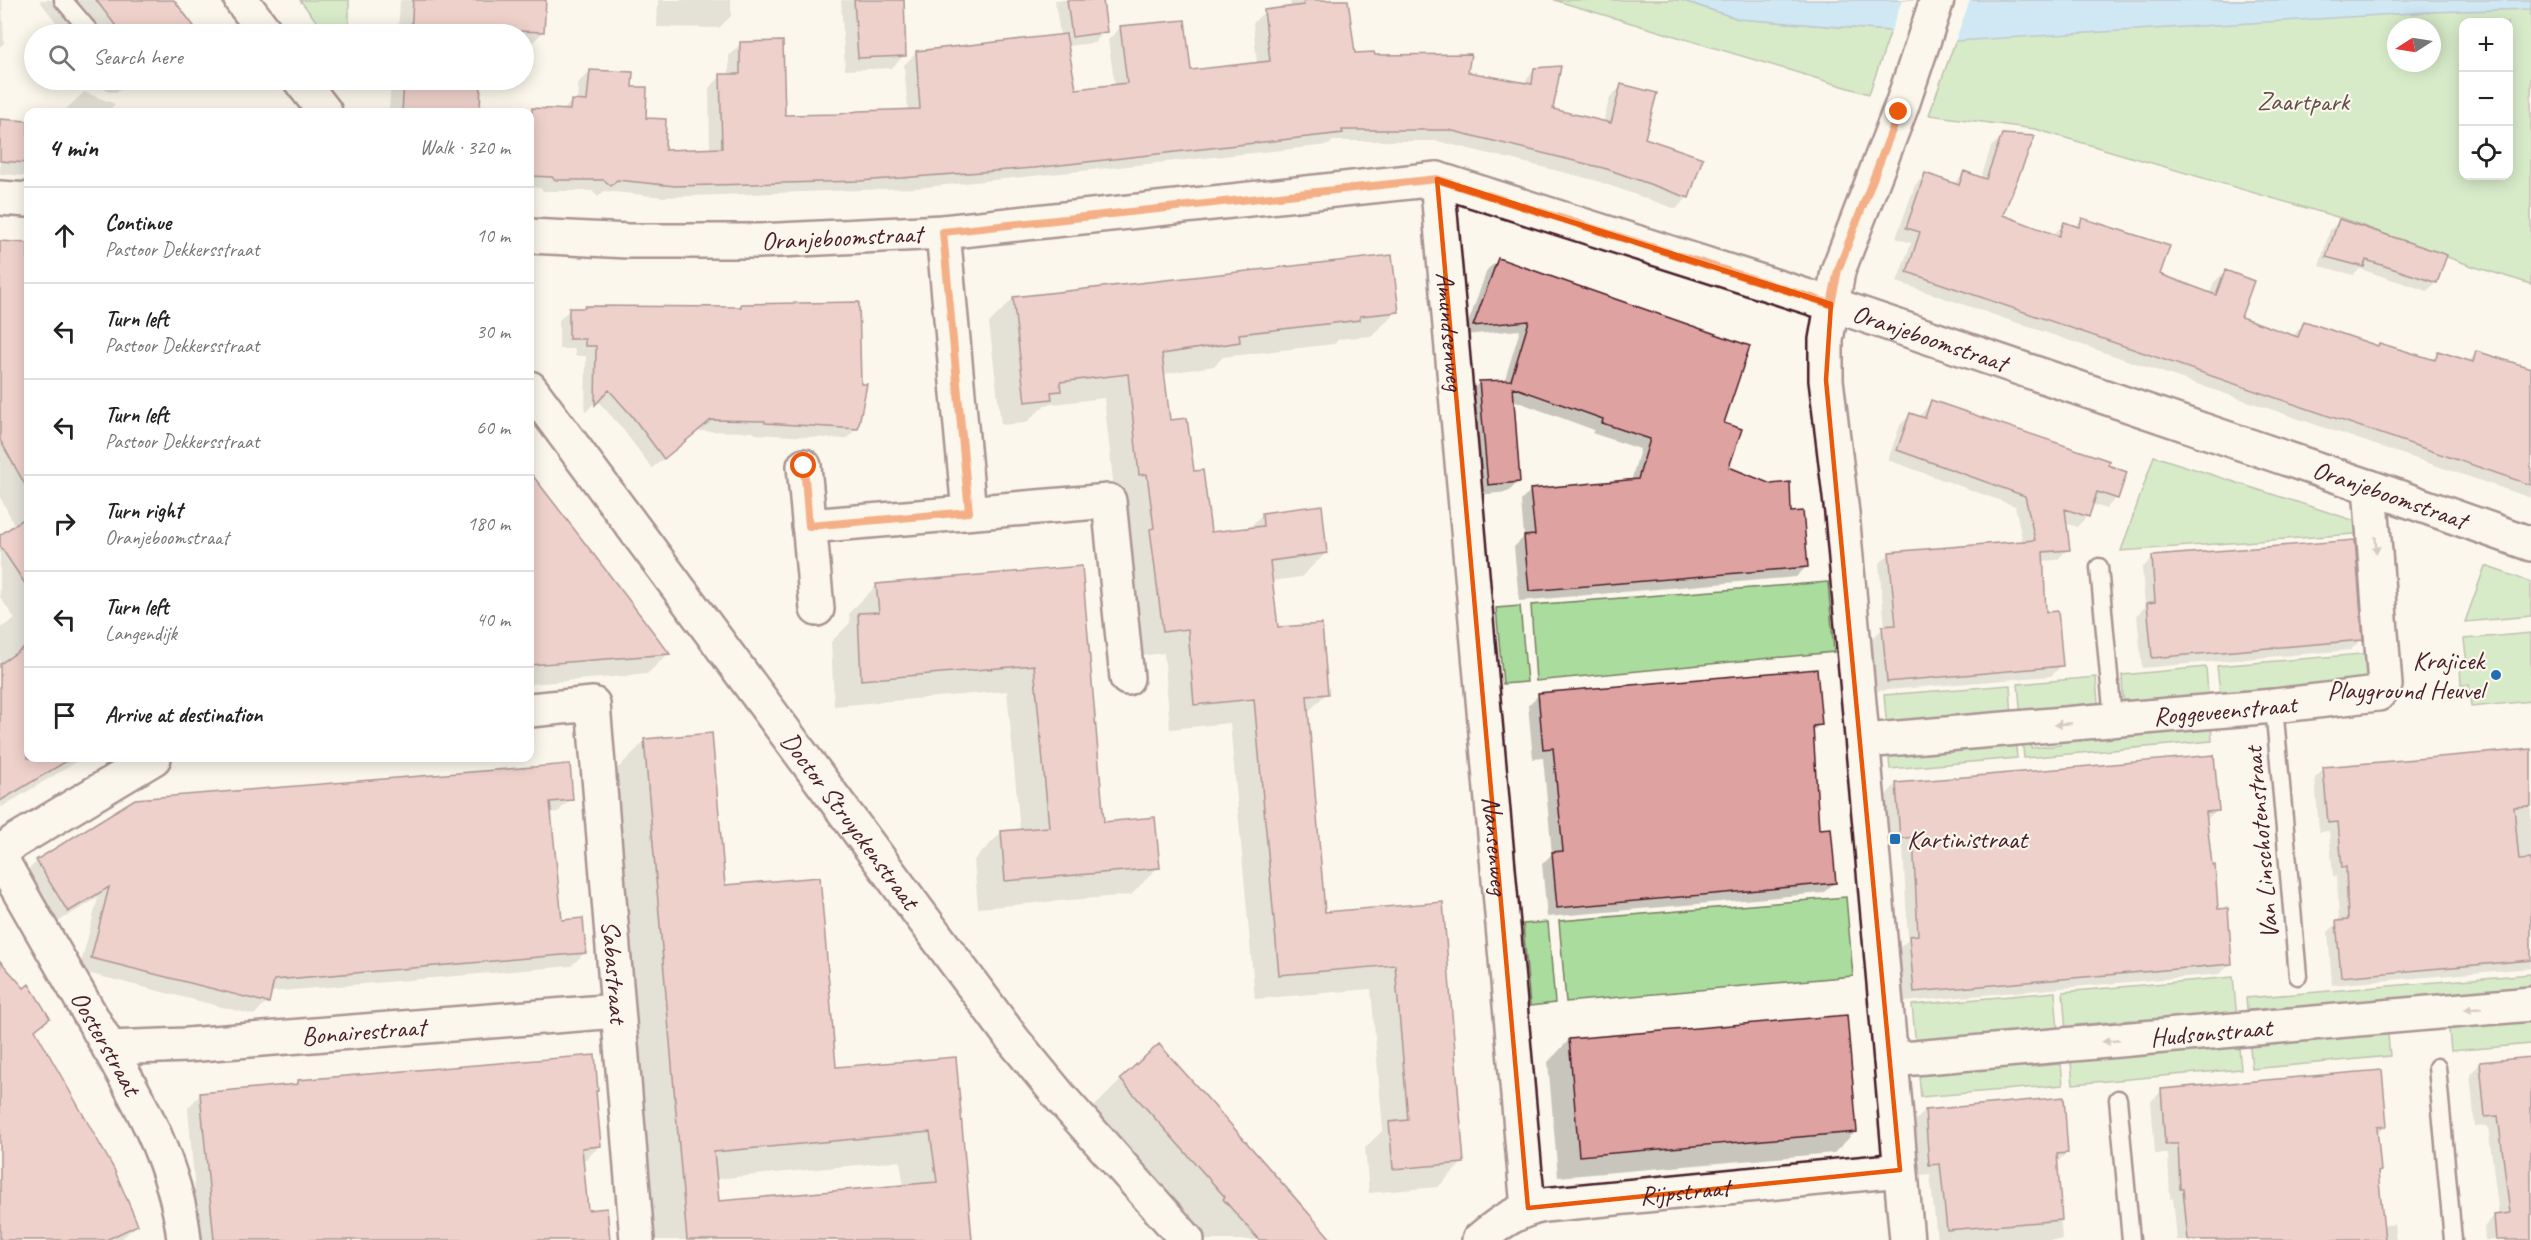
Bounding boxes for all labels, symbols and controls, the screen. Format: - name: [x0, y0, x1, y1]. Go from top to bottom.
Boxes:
- north arrow: [2387, 18, 2441, 72]
- map controls: [2459, 18, 2513, 180]
- button: +: [2459, 18, 2513, 72]
- search box: [24, 24, 534, 90]
- icon: search: [45, 41, 78, 74]
- text: Search here: [93, 43, 183, 71]
- button: −: [2459, 72, 2513, 126]
- park label: Zaartpark: [2257, 85, 2351, 118]
- route end: [1885, 98, 1911, 124]
- button: locate: [2459, 126, 2513, 180]
- text: 4 min: [48, 131, 98, 164]
- text: Walk · 320 m: [420, 135, 510, 160]
- text: Continue: [105, 209, 171, 237]
- street label: Oranjeboomstraat: [761, 217, 926, 258]
- icon: ahead: [48, 219, 81, 252]
- text: 10 m: [476, 223, 510, 248]
- text: Pastoor Dekkersstraat: [105, 237, 259, 262]
- street label: Amundsenweg: [1428, 271, 1472, 394]
- street label: Oranjeboomstraat: [1848, 297, 2015, 381]
- text: Turn left: [105, 305, 169, 333]
- icon: left: [48, 315, 81, 348]
- text: 30 m: [476, 319, 510, 344]
- text: Pastoor Dekkersstraat: [105, 333, 259, 358]
- text: Turn left: [105, 401, 169, 429]
- icon: left: [48, 411, 81, 444]
- text: 60 m: [476, 415, 510, 440]
- text: Pastoor Dekkersstraat: [105, 429, 259, 454]
- route start: [790, 452, 816, 478]
- street label: Oranjeboomstraat: [2308, 453, 2475, 538]
- text: Turn right: [105, 497, 182, 525]
- icon: right: [48, 507, 81, 540]
- text: 180 m: [467, 511, 510, 536]
- text: Oranjeboomstraat: [105, 525, 229, 550]
- one-way arrow: [2371, 535, 2380, 554]
- text: Turn left: [105, 593, 169, 621]
- icon: left: [48, 603, 81, 636]
- text: 40 m: [476, 607, 510, 632]
- text: Langendijk: [105, 621, 177, 646]
- place label: Krajicek Playground Heuvel: [2327, 644, 2489, 707]
- marker: Krajicek Playground Heuvel: [2489, 668, 2503, 682]
- street label: Roggeveenstraat: [2152, 687, 2300, 733]
- icon: arrive: [48, 699, 81, 732]
- text: Arrive at destination: [105, 701, 262, 729]
- one-way arrow: [2054, 719, 2073, 728]
- street label: Doctor Struyckenstraat: [773, 725, 928, 918]
- street label: Van Linschotenstraat: [2236, 743, 2286, 940]
- street label: Nansenweg: [1475, 795, 1516, 898]
- place label: Kartinistraat: [1907, 823, 2029, 856]
- marker: Kartinistraat: [1888, 832, 1902, 846]
- street label: Sabastraat: [594, 919, 635, 1027]
- street label: Oosterstraat: [63, 985, 149, 1103]
- one-way arrow: [2463, 1004, 2482, 1014]
- street label: Bonairestraat: [300, 1010, 430, 1053]
- street label: Hudsonstraat: [2149, 1011, 2275, 1054]
- one-way arrow: [2102, 1036, 2121, 1045]
- street label: Rijpstraat: [1638, 1170, 1735, 1213]

